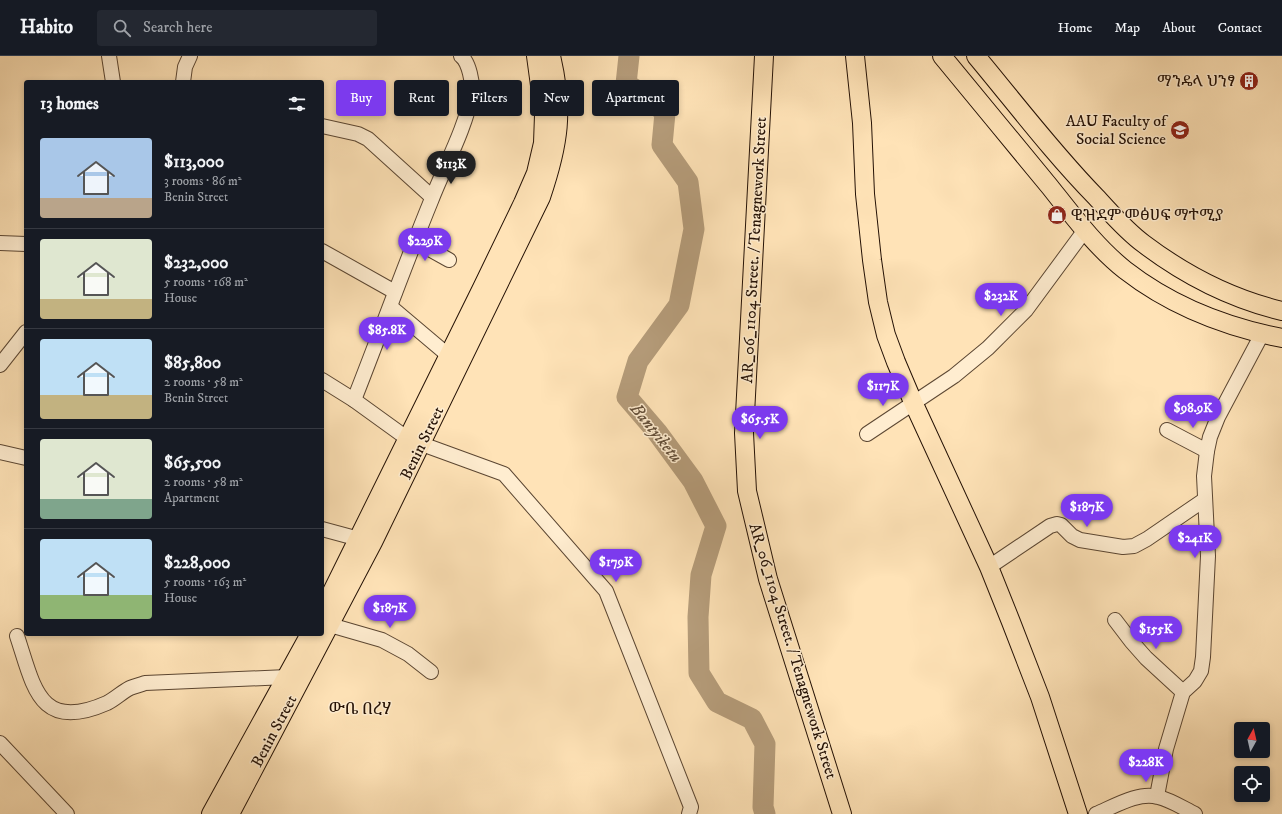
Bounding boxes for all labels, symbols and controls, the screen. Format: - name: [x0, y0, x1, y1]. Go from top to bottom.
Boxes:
- search box: [97, 10, 377, 46]
- text: Habito: [20, 16, 73, 39]
- icon: search: [111, 17, 133, 39]
- text: Search here: [143, 18, 212, 37]
- text: Home: [1058, 19, 1092, 37]
- text: Map: [1114, 19, 1140, 37]
- text: About: [1162, 19, 1196, 37]
- text: Contact: [1218, 19, 1262, 37]
- building icon: ማንዴላ ህንፃ: [1238, 70, 1260, 92]
- place label: ማንዴላ ህንፃ: [1157, 71, 1235, 91]
- chip: Buy: [336, 80, 386, 116]
- chip: Rent: [394, 80, 449, 116]
- chip: Filters: [457, 80, 522, 116]
- chip: New: [530, 80, 584, 116]
- chip: Apartment: [592, 80, 679, 116]
- text: 13 homes: [40, 93, 99, 115]
- icon: filters: [286, 93, 308, 115]
- place label: AAU Faculty of Social Science: [1066, 111, 1169, 149]
- street label: AR_06_1104 Street. / Tenagnework Street: [737, 116, 771, 384]
- school or university icon: AAU Faculty of Social Science: [1169, 119, 1191, 141]
- text: $113,000: [164, 151, 224, 173]
- pin: $113K: [423, 151, 479, 185]
- icon: home: [72, 154, 120, 202]
- text: $113K: [436, 156, 466, 172]
- text: 3 rooms · 86 m²: [164, 173, 242, 189]
- text: Benin Street: [164, 189, 228, 205]
- shop icon: ዊዝደም መፅሀፍ ማተሚያ: [1046, 204, 1068, 226]
- place label: ዊዝደም መፅሀፍ ማተሚያ: [1071, 205, 1223, 225]
- pin: $229K: [397, 228, 453, 262]
- text: $229K: [407, 233, 443, 249]
- text: $232,000: [164, 252, 229, 274]
- icon: home: [72, 255, 120, 303]
- text: 5 rooms · 168 m²: [164, 274, 248, 290]
- pin: $232K: [973, 283, 1029, 317]
- text: $232K: [984, 288, 1018, 304]
- text: House: [164, 290, 197, 306]
- pin: $85.8K: [354, 317, 420, 351]
- text: $85.8K: [368, 322, 406, 338]
- text: $85,800: [164, 352, 221, 374]
- icon: home: [72, 355, 120, 403]
- pin: $117K: [855, 373, 911, 407]
- text: 2 rooms · 58 m²: [164, 374, 243, 390]
- text: $117K: [867, 378, 899, 394]
- text: Benin Street: [164, 390, 228, 406]
- pin: $98.9K: [1160, 395, 1226, 429]
- water label: Bantyiketu: [625, 398, 687, 467]
- text: $98.9K: [1174, 400, 1212, 416]
- street label: Benin Street: [396, 403, 448, 483]
- pin: $65.5K: [727, 406, 793, 440]
- text: $65.5K: [741, 411, 779, 427]
- text: $65,500: [164, 452, 221, 474]
- icon: home: [72, 455, 120, 503]
- text: 2 rooms · 58 m²: [164, 474, 243, 490]
- text: Apartment: [164, 490, 219, 506]
- pin: $187K: [1059, 494, 1115, 528]
- text: $187K: [1070, 499, 1104, 515]
- street label: AR_06_1104 Street. / Tenagnework Street: [744, 521, 842, 781]
- pin: $241K: [1167, 525, 1223, 559]
- text: $241K: [1178, 530, 1212, 546]
- pin: $179K: [588, 549, 644, 583]
- text: $228,000: [164, 552, 231, 574]
- text: $179K: [599, 554, 633, 570]
- icon: home: [72, 555, 120, 603]
- text: 5 rooms · 163 m²: [164, 574, 246, 590]
- text: House: [164, 590, 197, 606]
- pin: $187K: [362, 595, 418, 629]
- text: $187K: [373, 600, 407, 616]
- pin: $155K: [1128, 616, 1184, 650]
- text: $155K: [1139, 621, 1173, 637]
- street label: Benin Street: [247, 691, 301, 771]
- district label: ውቤ በረሃ: [329, 698, 391, 720]
- north arrow: [1234, 722, 1270, 758]
- map controls: [1234, 722, 1270, 802]
- pin: $228K: [1118, 749, 1174, 783]
- text: $228K: [1128, 754, 1164, 770]
- button: locate: [1234, 766, 1270, 802]

